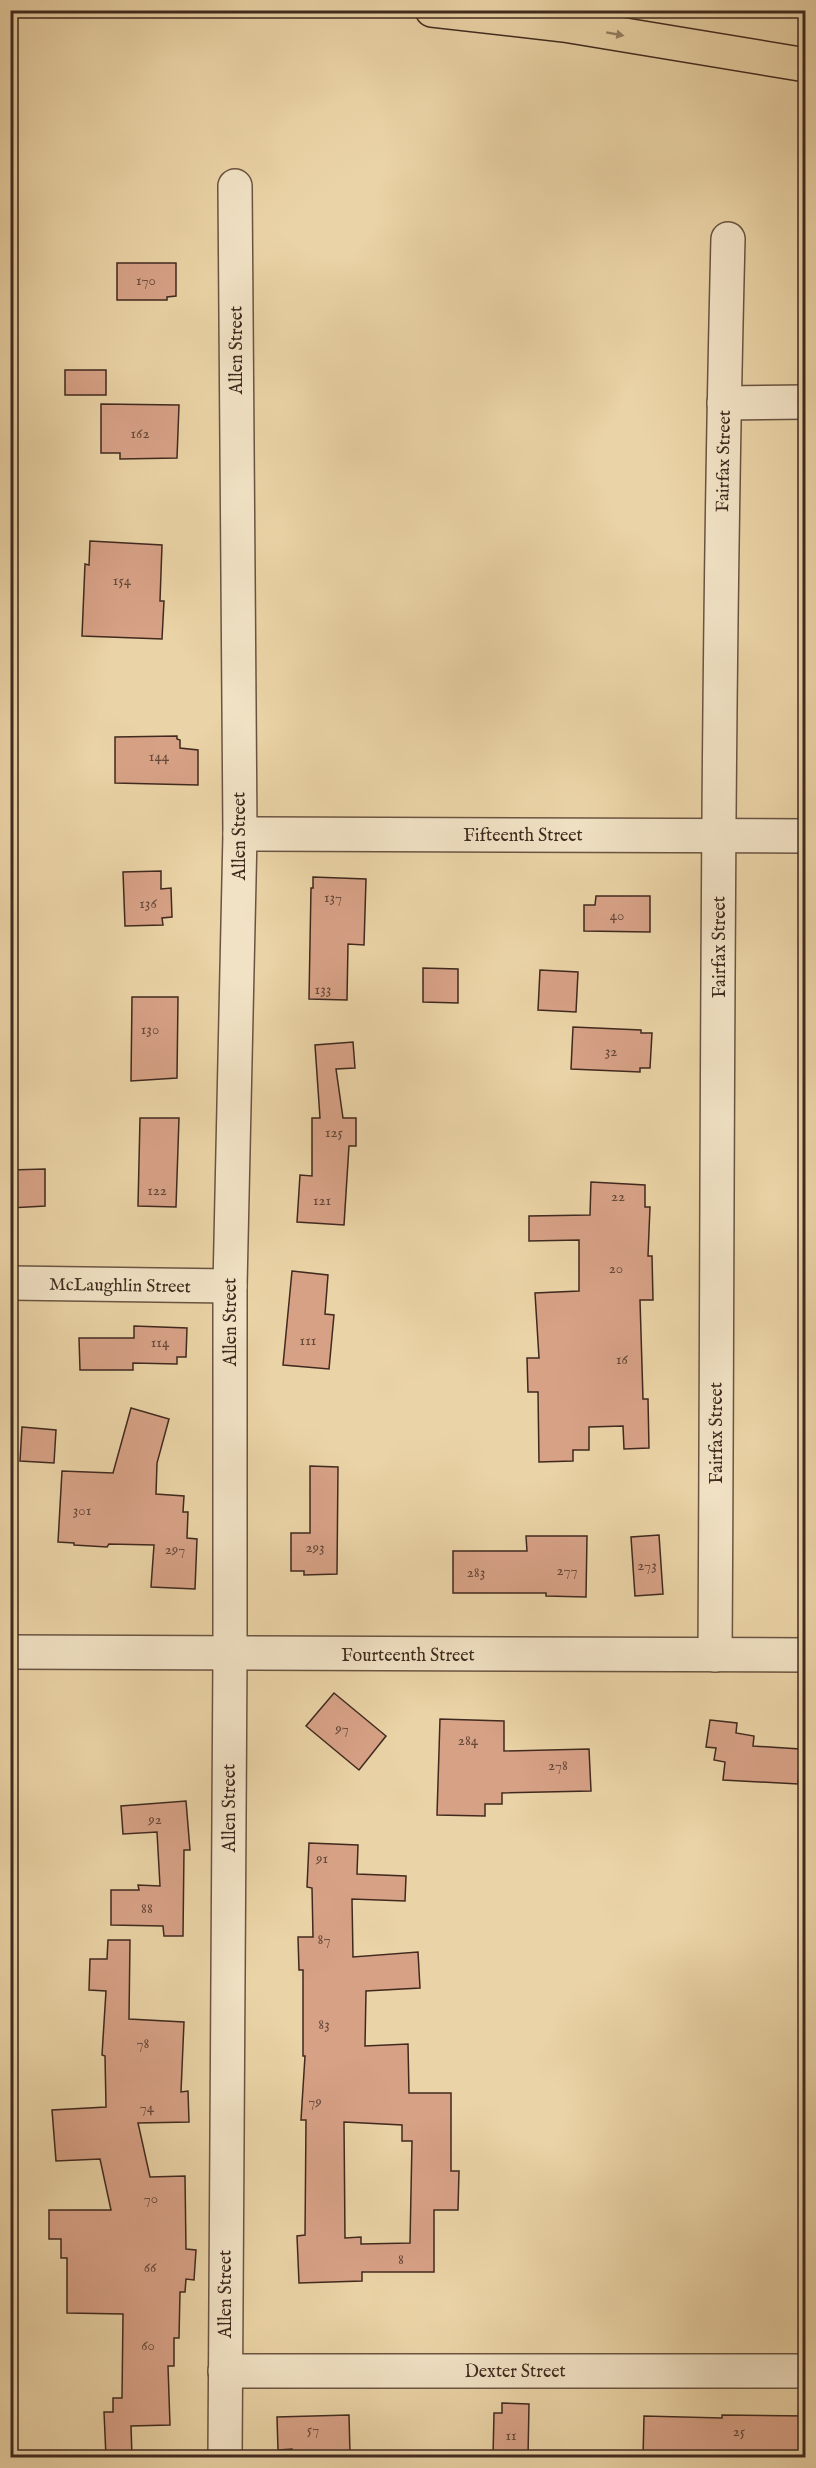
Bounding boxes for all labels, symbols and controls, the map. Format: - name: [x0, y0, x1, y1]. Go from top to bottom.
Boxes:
- one-way arrow: [606, 29, 625, 38]
- house number: 170: [136, 271, 156, 290]
- street label: Allen Street: [226, 306, 249, 395]
- street label: Fairfax Street: [712, 410, 737, 512]
- house number: 162: [131, 424, 149, 443]
- house number: 154: [113, 571, 132, 590]
- house number: 144: [149, 747, 170, 766]
- street label: Allen Street: [229, 792, 252, 881]
- street label: Fifteenth Street: [463, 825, 583, 848]
- house number: 137: [324, 888, 342, 907]
- house number: 136: [139, 894, 157, 913]
- street label: Fairfax Street: [709, 896, 732, 998]
- house number: 40: [610, 906, 624, 925]
- house number: 133: [315, 980, 331, 999]
- house number: 130: [141, 1020, 159, 1039]
- house number: 32: [605, 1042, 617, 1061]
- house number: 125: [325, 1123, 344, 1142]
- house number: 122: [147, 1181, 167, 1200]
- house number: 22: [611, 1187, 625, 1206]
- house number: 121: [313, 1191, 331, 1210]
- house number: 20: [609, 1259, 623, 1278]
- street label: McLaughlin Street: [49, 1274, 191, 1299]
- street label: Allen Street: [220, 1278, 243, 1367]
- house number: 111: [300, 1331, 316, 1350]
- house number: 114: [151, 1333, 170, 1352]
- house number: 16: [616, 1350, 629, 1369]
- street label: Fairfax Street: [706, 1382, 729, 1484]
- house number: 301: [73, 1501, 91, 1520]
- house number: 293: [305, 1538, 325, 1557]
- house number: 297: [165, 1540, 185, 1559]
- house number: 273: [637, 1556, 657, 1575]
- house number: 277: [557, 1561, 577, 1580]
- house number: 283: [467, 1563, 485, 1582]
- street label: Fourteenth Street: [341, 1645, 475, 1668]
- house number: 97: [334, 1719, 349, 1738]
- house number: 284: [458, 1731, 479, 1750]
- house number: 278: [548, 1756, 568, 1775]
- street label: Allen Street: [219, 1764, 242, 1853]
- house number: 92: [147, 1810, 162, 1829]
- house number: 91: [315, 1849, 328, 1868]
- house number: 88: [141, 1899, 153, 1918]
- house number: 87: [318, 1930, 330, 1949]
- house number: 83: [318, 2015, 330, 2034]
- house number: 78: [137, 2034, 150, 2053]
- house number: 79: [308, 2092, 322, 2111]
- house number: 74: [140, 2098, 155, 2117]
- house number: 70: [144, 2189, 158, 2208]
- street label: Allen Street: [215, 2250, 238, 2339]
- house number: 8: [398, 2250, 404, 2269]
- house number: 66: [144, 2258, 157, 2277]
- house number: 60: [141, 2336, 155, 2355]
- street label: Dexter Street: [464, 2361, 566, 2384]
- house number: 57: [307, 2420, 319, 2439]
- house number: 25: [733, 2422, 746, 2441]
- house number: 11: [505, 2426, 517, 2445]

